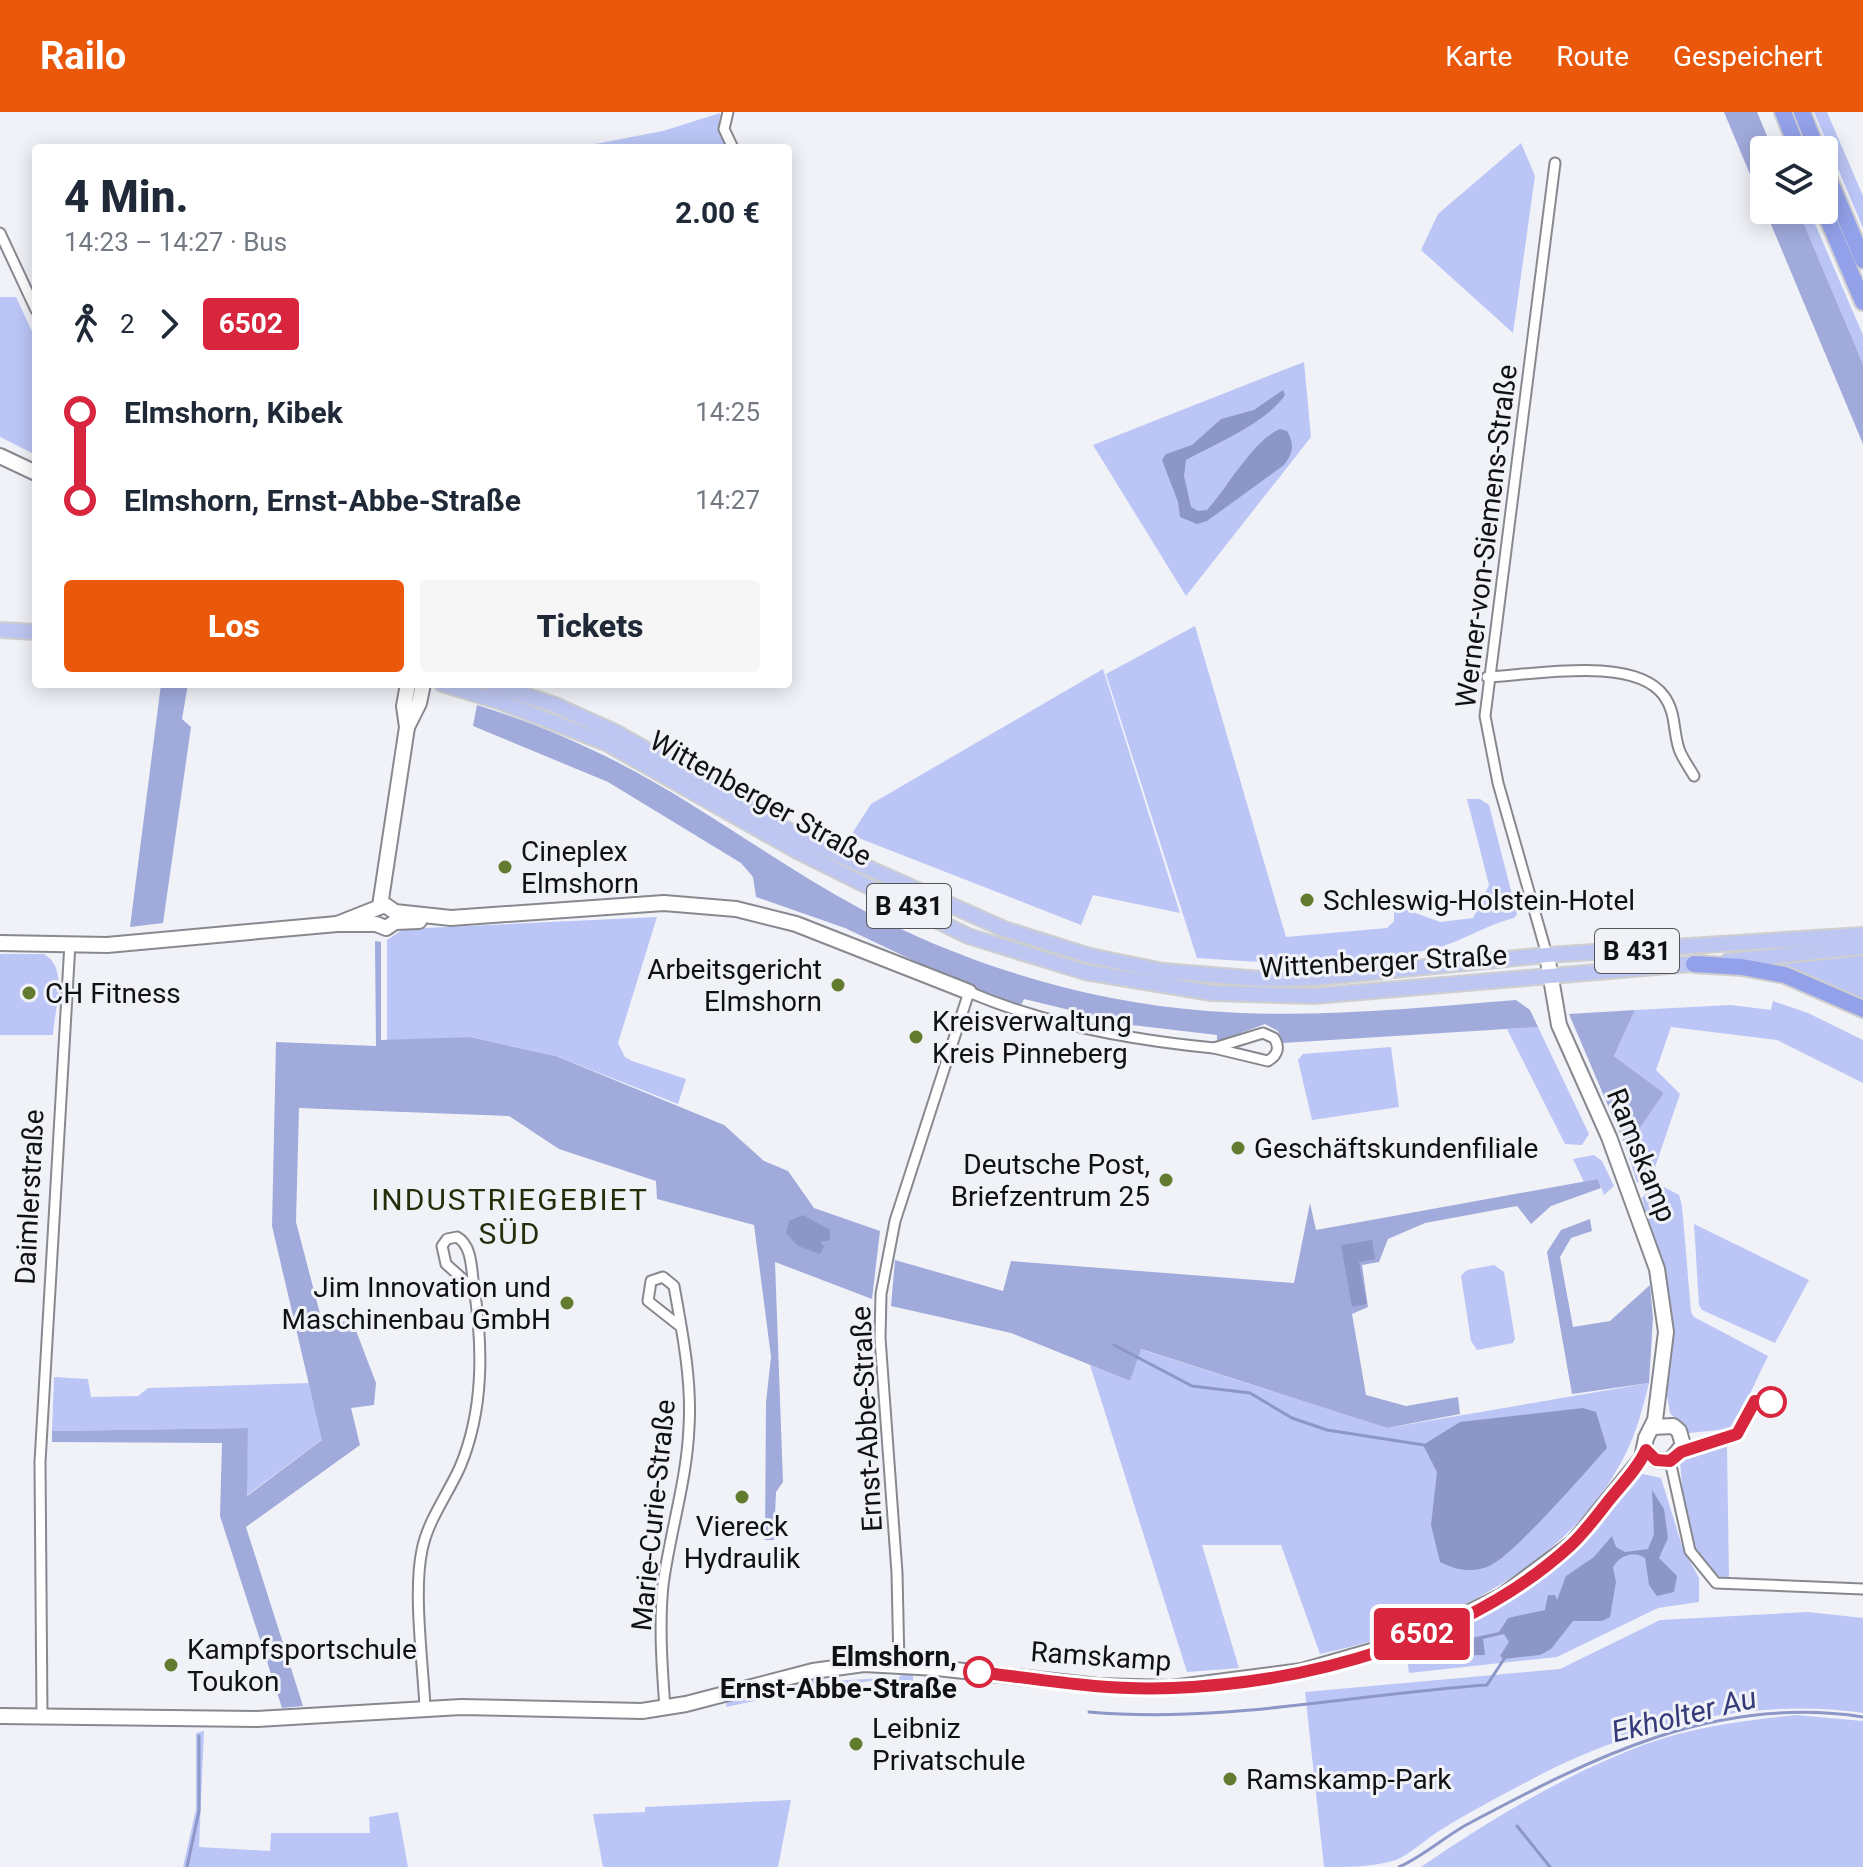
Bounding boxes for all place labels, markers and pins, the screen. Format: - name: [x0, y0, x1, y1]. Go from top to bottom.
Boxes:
- place label: Cineplex Elmshorn: [521, 835, 639, 900]
- marker: Cineplex Elmshorn: [496, 858, 514, 876]
- place label: Schleswig-Holstein-Hotel: [1323, 884, 1635, 917]
- marker: Schleswig-Holstein-Hotel: [1298, 891, 1316, 909]
- place label: Arbeitsgericht Elmshorn: [647, 953, 822, 1018]
- marker: Arbeitsgericht Elmshorn: [829, 976, 847, 994]
- place label: CH Fitness: [45, 977, 181, 1010]
- marker: CH Fitness: [20, 984, 38, 1002]
- place label: Kreisverwaltung Kreis Pinneberg: [932, 1005, 1132, 1070]
- marker: Kreisverwaltung Kreis Pinneberg: [907, 1028, 925, 1046]
- place label: Geschäftskundenfiliale: [1254, 1132, 1538, 1165]
- marker: Geschäftskundenfiliale: [1229, 1139, 1247, 1157]
- place label: Deutsche Post, Briefzentrum 25: [951, 1148, 1150, 1213]
- marker: Deutsche Post, Briefzentrum 25: [1157, 1171, 1175, 1189]
- place label: Jim Innovation und Maschinenbau GmbH: [282, 1271, 551, 1336]
- marker: Jim Innovation und Maschinenbau GmbH: [558, 1294, 576, 1312]
- unlabelled marker: [1756, 1387, 1786, 1417]
- marker: Viereck Hydraulik: [733, 1488, 751, 1506]
- place label: Viereck Hydraulik: [684, 1510, 801, 1575]
- place label: Kampfsportschule Toukon: [187, 1633, 417, 1698]
- place label: Elmshorn, Ernst-Abbe-Straße: [720, 1640, 957, 1705]
- marker: Kampfsportschule Toukon: [162, 1656, 180, 1674]
- marker: Elmshorn, Ernst-Abbe-Straße: [964, 1657, 994, 1687]
- place label: Leibniz Privatschule: [872, 1712, 1025, 1777]
- marker: Leibniz Privatschule: [847, 1735, 865, 1753]
- place label: Ramskamp-Park: [1246, 1763, 1452, 1796]
- marker: Ramskamp-Park: [1221, 1770, 1239, 1788]

